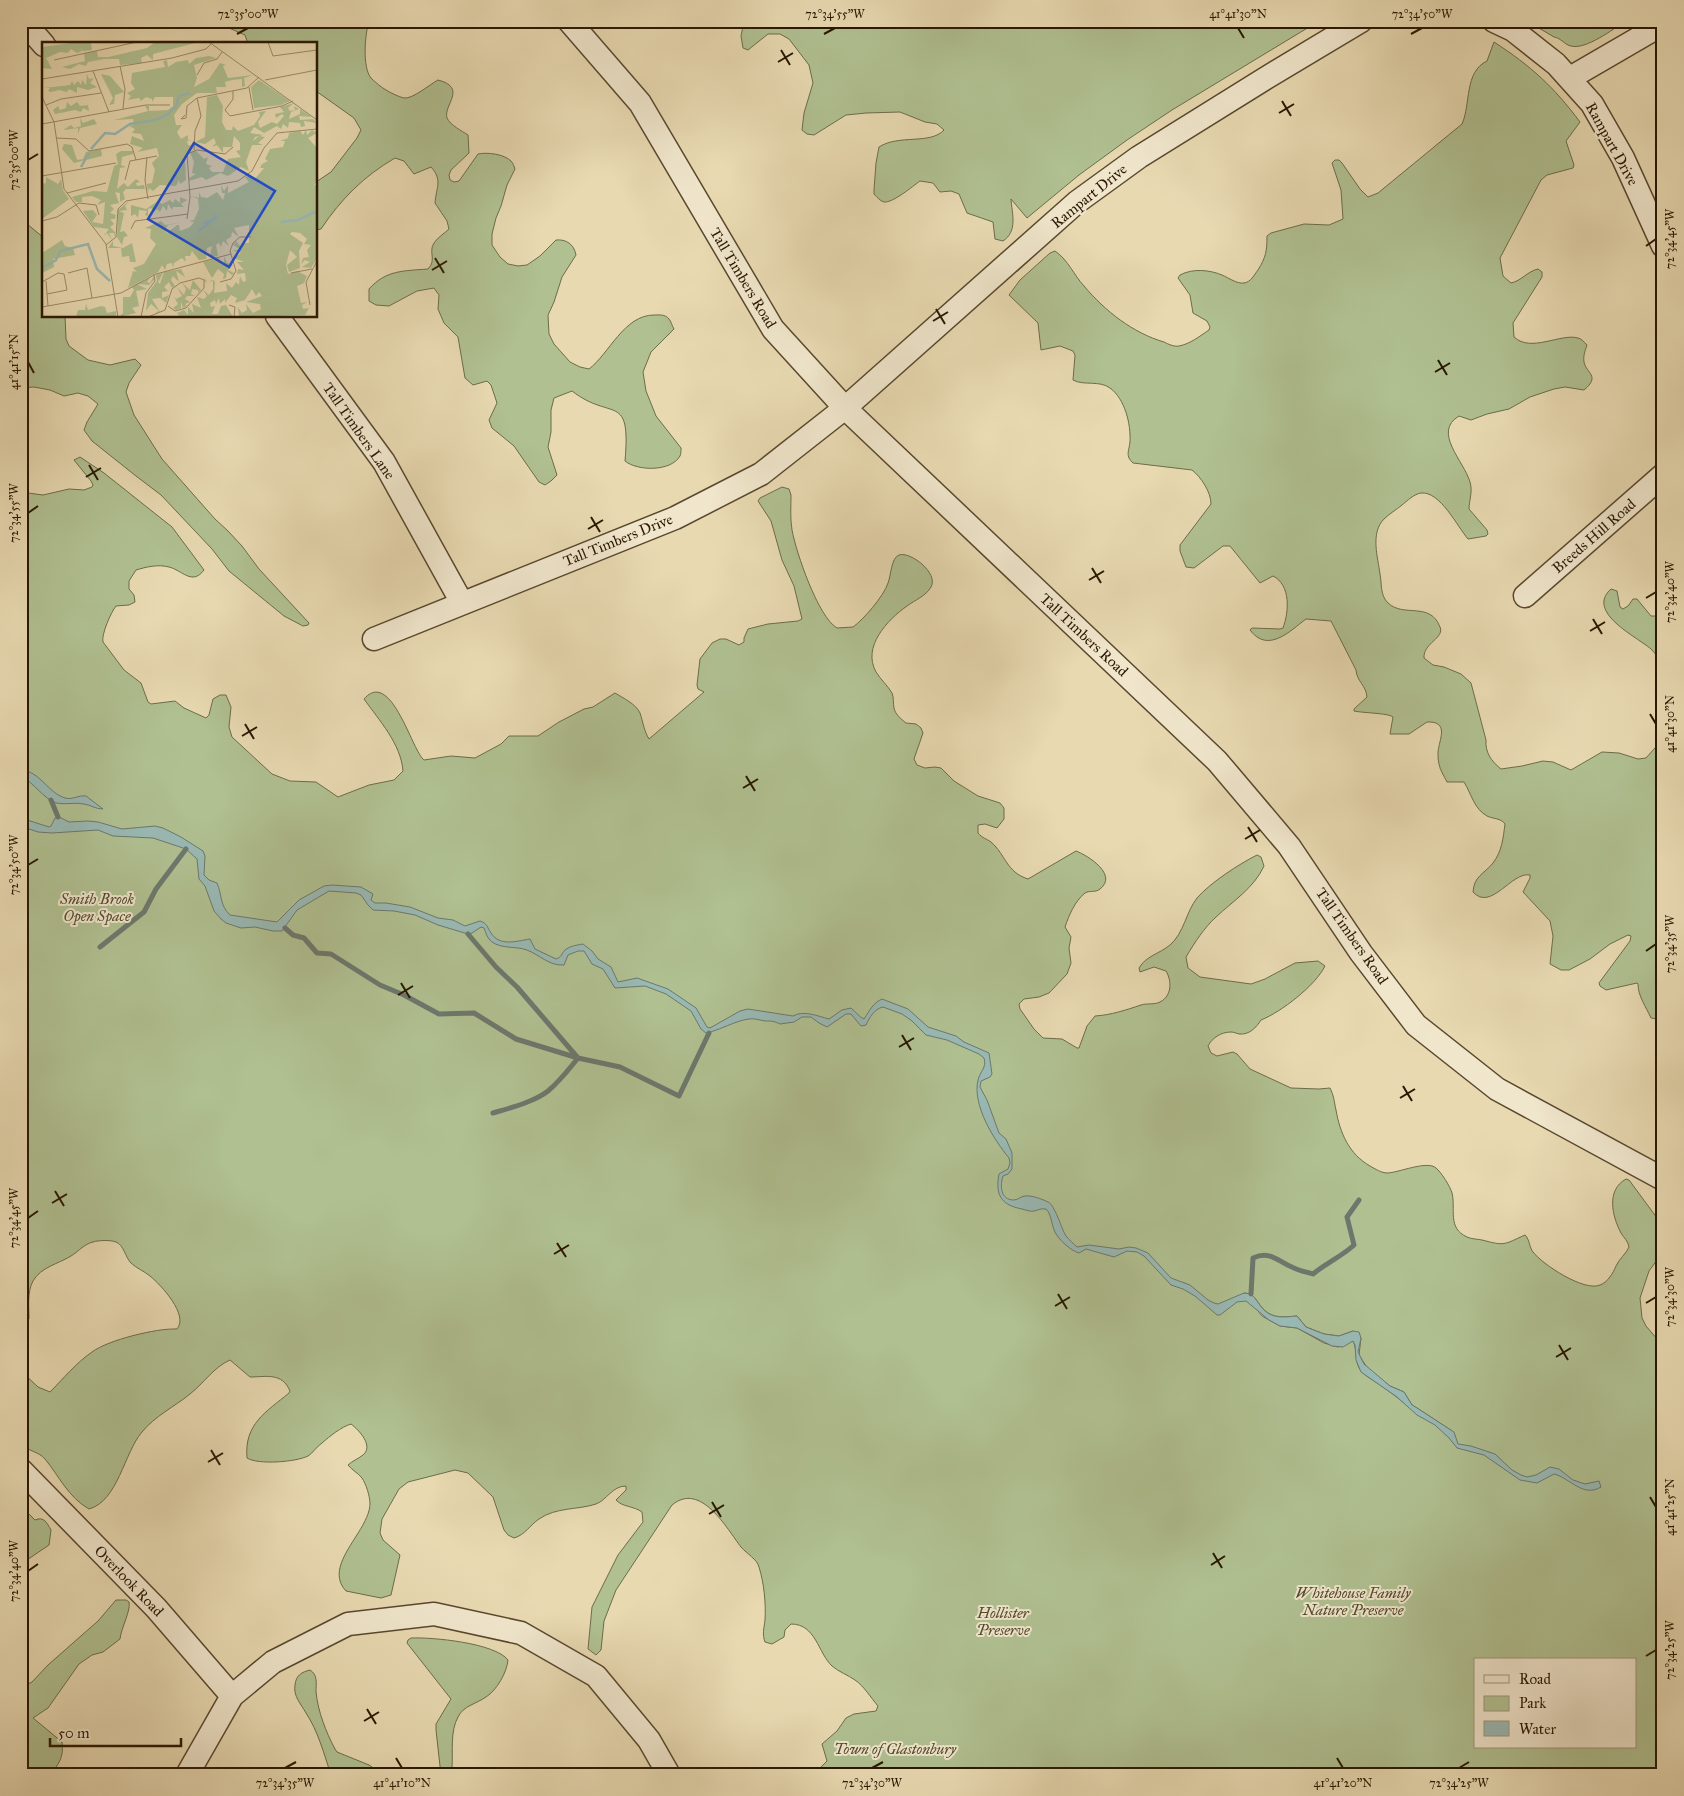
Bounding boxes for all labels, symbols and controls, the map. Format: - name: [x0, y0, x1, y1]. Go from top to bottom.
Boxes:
- text: 72°35'00"W: [218, 7, 279, 21]
- text: 72°34'55"W: [805, 7, 865, 21]
- text: 41°41'30"N: [1209, 7, 1267, 21]
- text: 72°34'50"W: [1392, 7, 1453, 21]
- inset map: [42, 42, 318, 318]
- street label: Rampart Drive: [1582, 99, 1642, 189]
- text: 72°35'00"W: [7, 129, 21, 190]
- street label: Rampart Drive: [1048, 160, 1130, 232]
- text: 72°34'45"W: [1663, 208, 1677, 269]
- street label: Tall Timbers Road: [706, 225, 780, 332]
- text: 41°41'15"N: [7, 334, 21, 390]
- street label: Tall Timbers Lane: [319, 379, 399, 483]
- text: 72°34'55"W: [7, 483, 21, 543]
- street label: Breeds Hill Road: [1549, 495, 1640, 577]
- street label: Tall Timbers Drive: [561, 510, 675, 570]
- text: 72°34'40"W: [1663, 561, 1677, 623]
- street label: Tall Timbers Road: [1036, 590, 1132, 681]
- text: 41°41'30"N: [1663, 695, 1677, 753]
- text: 72°34'50"W: [7, 834, 21, 895]
- street label: Tall Timbers Road: [1312, 884, 1392, 988]
- park label: Smith Brook Open Space: [59, 890, 134, 926]
- text: 72°34'35"W: [1663, 914, 1677, 973]
- text: 72°34'45"W: [7, 1187, 21, 1248]
- text: 72°34'30"W: [1663, 1266, 1677, 1327]
- text: 41°41'25"N: [1663, 1478, 1677, 1536]
- text: 72°34'40"W: [7, 1540, 21, 1602]
- street label: Overlook Road: [91, 1542, 168, 1621]
- park label: Whitehouse Family Nature Preserve: [1295, 1584, 1412, 1619]
- park label: Hollister Preserve: [976, 1604, 1030, 1639]
- text: 72°34'25"W: [1663, 1620, 1677, 1680]
- legend: [1474, 1658, 1636, 1748]
- text: Road: [1519, 1670, 1551, 1688]
- text: Park: [1519, 1694, 1546, 1712]
- scale bar: [50, 1716, 181, 1748]
- text: Water: [1519, 1720, 1556, 1738]
- text: 50 m: [58, 1724, 90, 1742]
- park label: Town of Glastonbury: [834, 1740, 958, 1758]
- text: 72°34'35"W: [256, 1776, 315, 1790]
- text: 41°41'10"N: [373, 1776, 431, 1790]
- text: 72°34'30"W: [842, 1776, 903, 1790]
- text: 41°41'20"N: [1314, 1776, 1372, 1790]
- text: 72°34'25"W: [1429, 1776, 1489, 1790]

